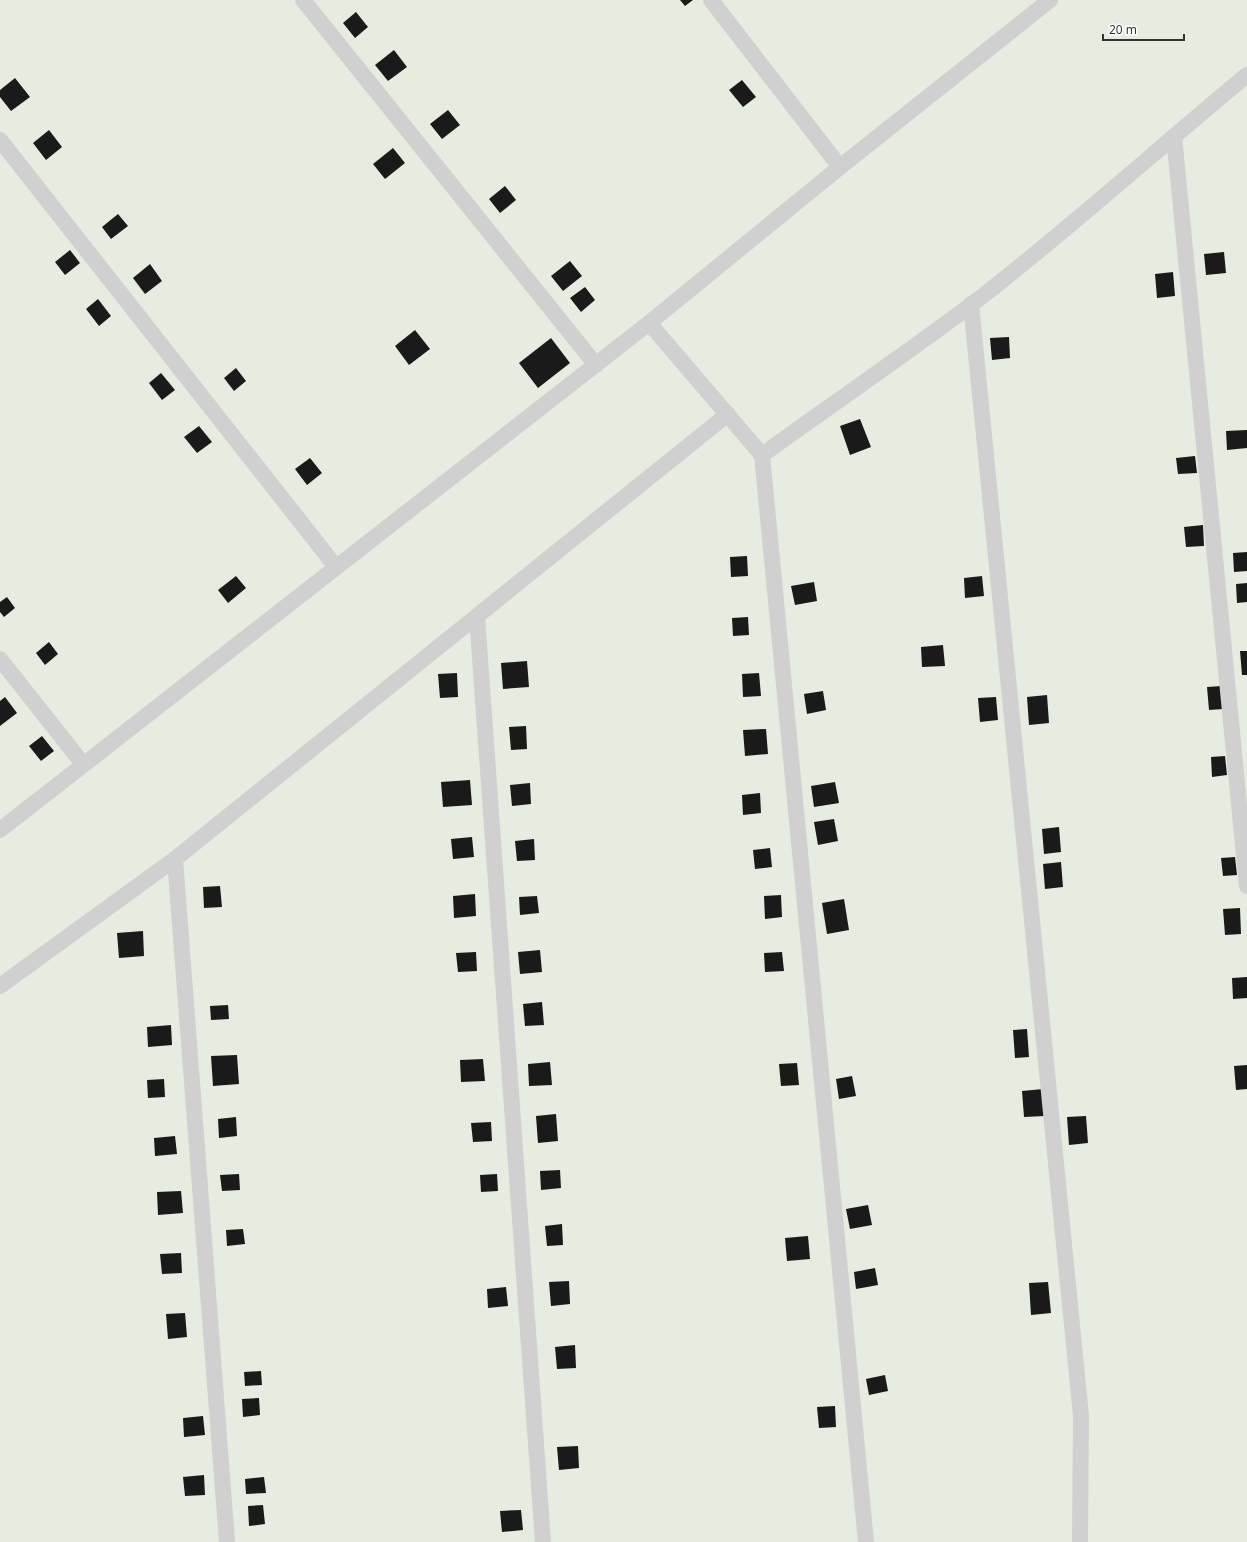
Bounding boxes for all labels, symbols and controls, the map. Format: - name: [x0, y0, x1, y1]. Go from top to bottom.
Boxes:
- scale bar: [1103, 16, 1184, 42]
- text: 20 m: [1109, 21, 1137, 38]

